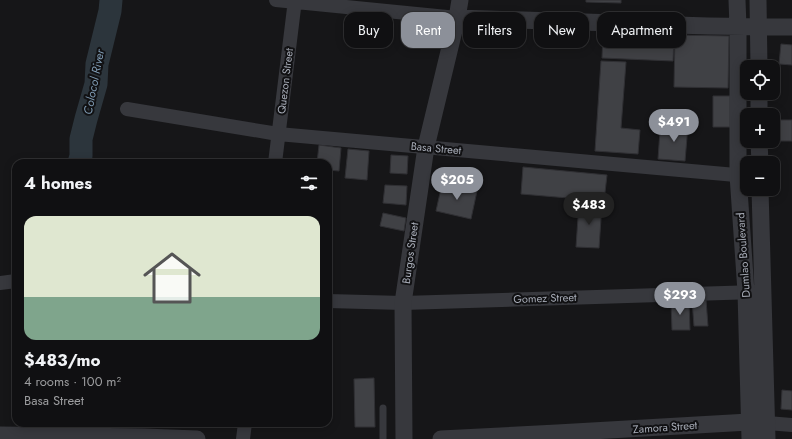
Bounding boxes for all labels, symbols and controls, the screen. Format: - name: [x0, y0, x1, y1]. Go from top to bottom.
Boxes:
- chip: Buy: [344, 12, 393, 48]
- chip: Rent: [401, 12, 455, 48]
- chip: Filters: [463, 12, 526, 48]
- chip: New: [534, 12, 589, 48]
- chip: Apartment: [597, 12, 686, 48]
- water label: Colocol River: [79, 47, 109, 116]
- street label: Quezon Street: [273, 47, 297, 115]
- map controls: [740, 60, 780, 196]
- button: locate: [740, 60, 780, 100]
- button: +: [740, 108, 780, 148]
- pin: $491: [650, 109, 698, 143]
- text: $491: [658, 112, 690, 131]
- street label: Basa Street: [410, 138, 462, 158]
- button: −: [740, 156, 780, 196]
- pin: $205: [433, 167, 481, 201]
- text: $205: [440, 170, 474, 189]
- text: 4 homes: [24, 171, 92, 195]
- icon: filters: [298, 172, 320, 194]
- pin: $483: [565, 192, 613, 226]
- text: $483: [572, 195, 606, 214]
- street label: Dumlao Boulevard: [732, 212, 754, 298]
- street label: Burgos Street: [398, 221, 422, 285]
- icon: home: [136, 242, 208, 314]
- pin: $293: [656, 282, 704, 316]
- text: $293: [663, 285, 697, 304]
- street label: Gomez Street: [513, 289, 577, 307]
- text: $483/mo: [24, 348, 101, 372]
- text: 4 rooms · 100 m²: [24, 372, 121, 391]
- text: Basa Street: [24, 391, 84, 410]
- street label: Zamora Street: [632, 417, 698, 437]

